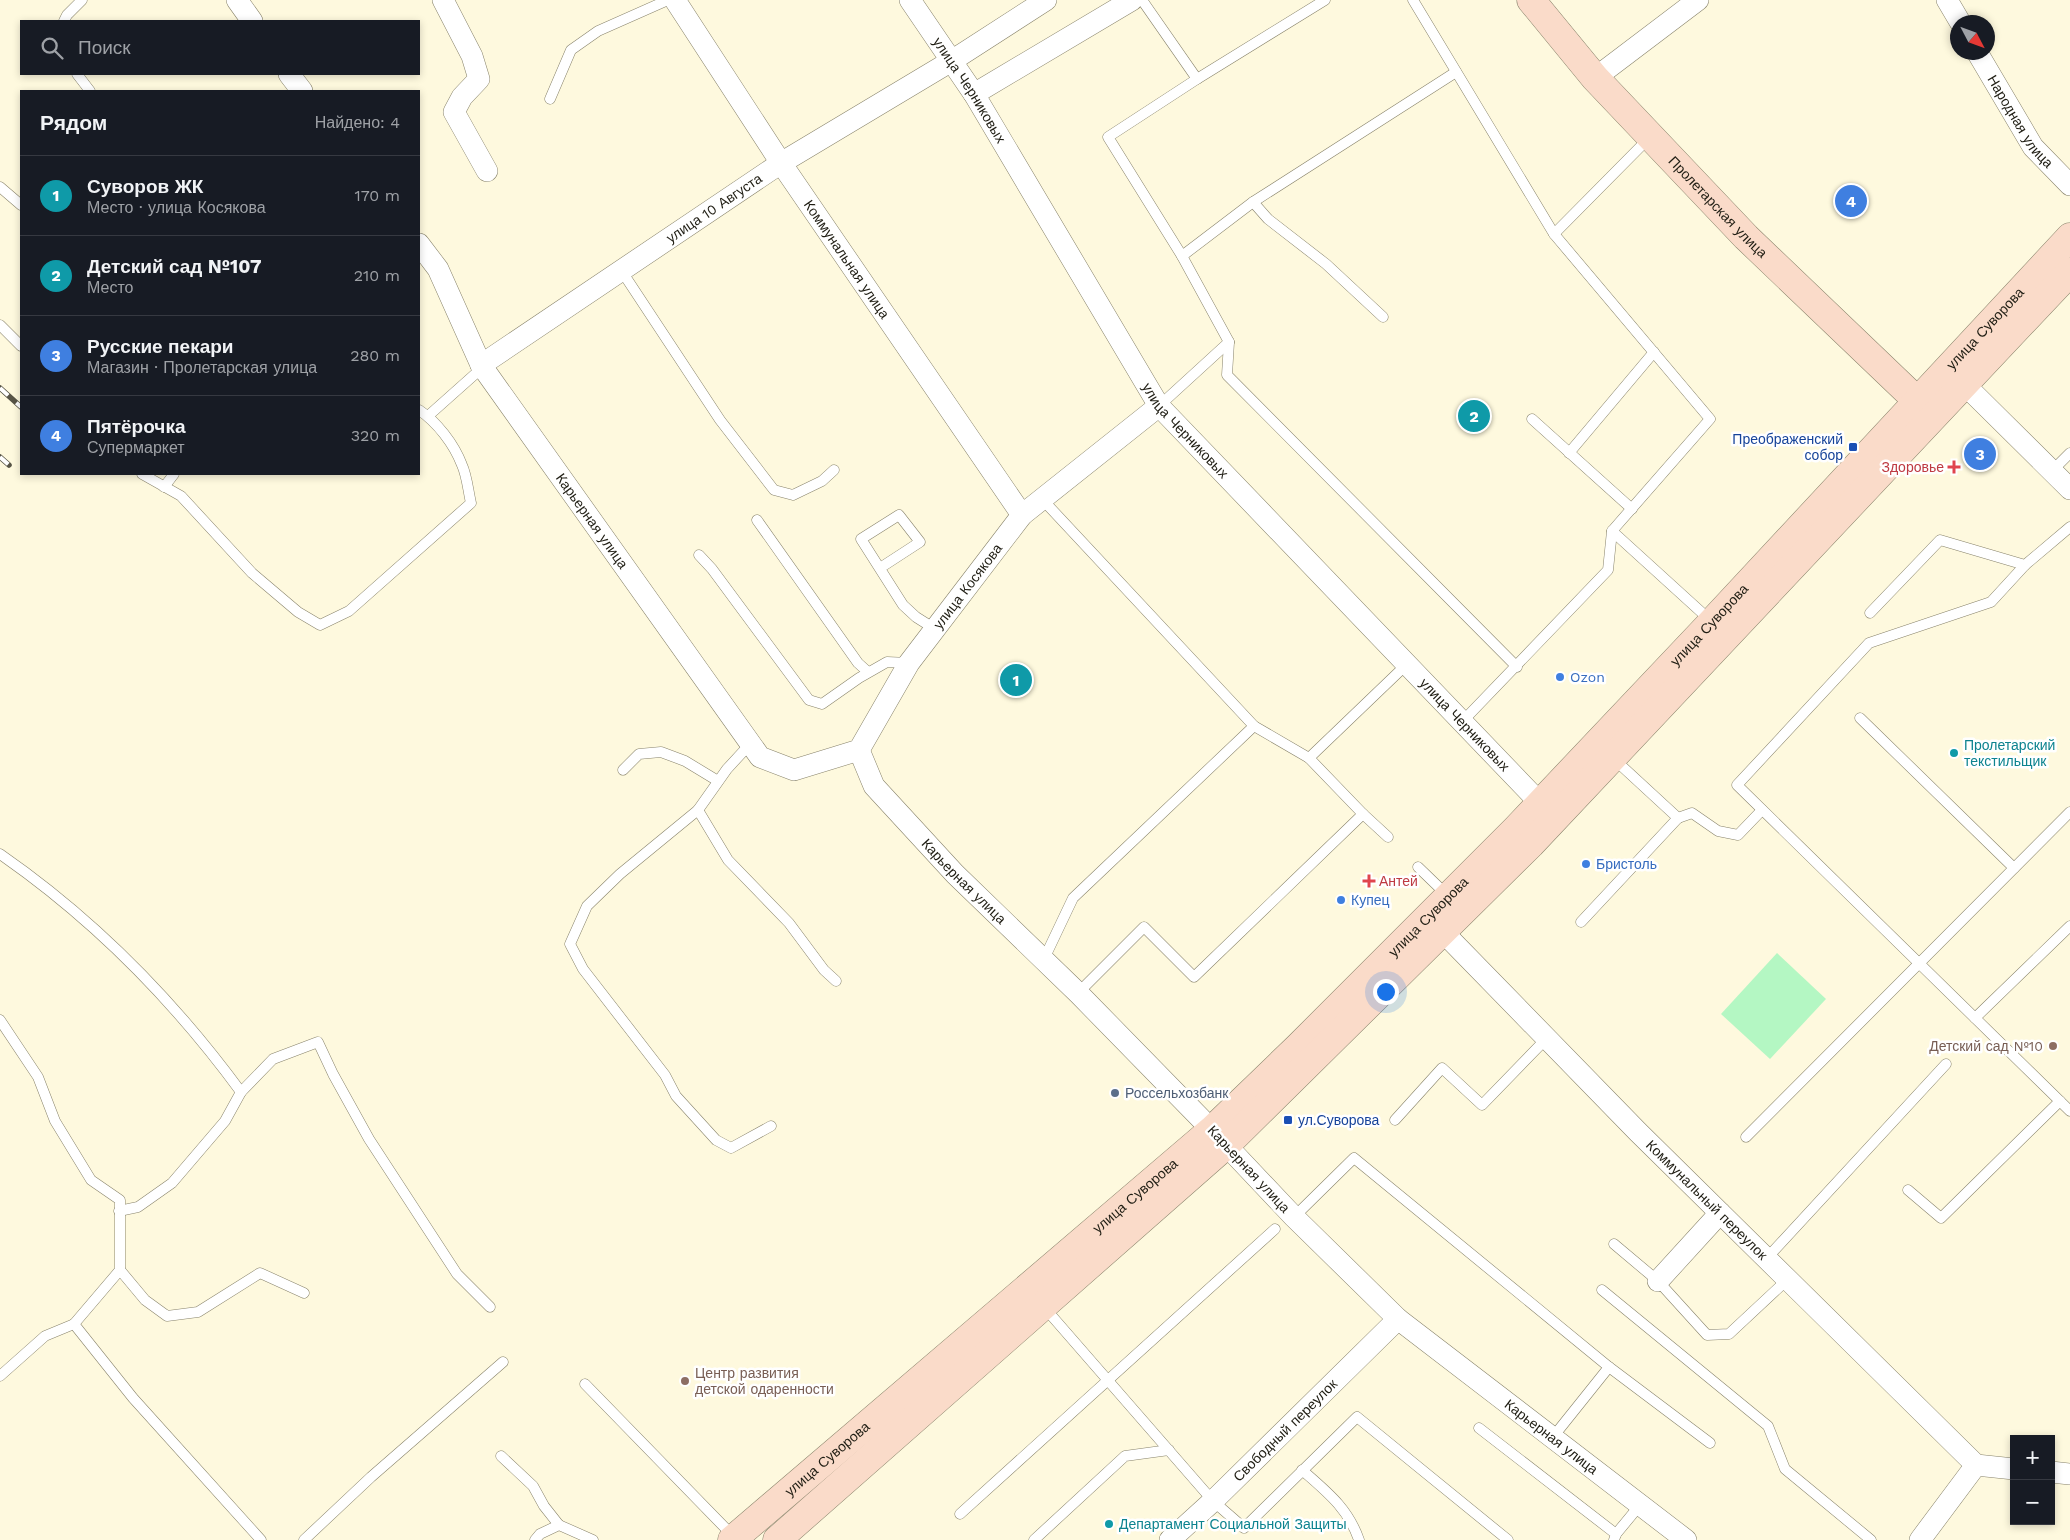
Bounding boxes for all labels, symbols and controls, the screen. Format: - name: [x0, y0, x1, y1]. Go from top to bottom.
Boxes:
- north arrow: [1950, 15, 1995, 60]
- search box: [20, 20, 420, 75]
- icon: search: [38, 34, 66, 62]
- street label: улица Черниковых: [930, 34, 1009, 146]
- text: Поиск: [78, 36, 131, 59]
- street label: Народная улица: [1984, 72, 2057, 171]
- text: Рядом: [40, 110, 107, 135]
- text: Найдено: 4: [315, 113, 400, 132]
- street label: Пролетарская улица: [1665, 153, 1771, 261]
- street label: улица 10 Августа: [663, 170, 765, 246]
- text: Суворов ЖК: [87, 175, 203, 198]
- pin: 4: [1835, 182, 1867, 220]
- text: 1: [53, 186, 59, 205]
- text: 170 m: [354, 186, 400, 205]
- street label: Коммунальная улица: [801, 197, 893, 322]
- text: Место · улица Косякова: [87, 198, 266, 217]
- text: Детский сад №107: [87, 255, 261, 278]
- text: 2: [51, 266, 61, 285]
- text: 210 m: [354, 266, 400, 285]
- text: Место: [87, 278, 133, 297]
- street label: улица Суворова: [1943, 284, 2027, 373]
- text: Русские пекари: [87, 335, 234, 358]
- text: 3: [51, 346, 61, 365]
- text: 280 m: [350, 346, 400, 365]
- text: Магазин · Пролетарская улица: [87, 358, 317, 377]
- street label: улица Черниковых: [1139, 380, 1232, 481]
- pin: 2: [1458, 397, 1490, 435]
- text: Пятёрочка: [87, 415, 185, 438]
- text: 4: [51, 426, 61, 445]
- text: 320 m: [351, 426, 400, 445]
- place label: Преображенский собор: [1732, 431, 1843, 463]
- pin: 3: [1964, 435, 1996, 473]
- text: Супермаркет: [87, 438, 185, 457]
- marker: Преображенский собор: [1847, 441, 1859, 453]
- place label: Здоровье: [1881, 459, 1944, 475]
- marker: Здоровье: [1948, 461, 1960, 473]
- street label: Карьерная улица: [553, 470, 631, 572]
- street label: улица Косякова: [930, 540, 1005, 632]
- street label: улица Суворова: [1667, 581, 1751, 669]
- pin: 1: [1000, 661, 1032, 699]
- place label: Ozon: [1570, 669, 1605, 685]
- marker: Ozon: [1554, 671, 1566, 683]
- street label: улица Черниковых: [1417, 675, 1513, 774]
- place label: Пролетарский текстильщик: [1964, 737, 2055, 769]
- marker: Пролетарский текстильщик: [1948, 747, 1960, 759]
- street label: Карьерная улица: [919, 835, 1010, 927]
- place label: Бристоль: [1596, 856, 1657, 872]
- marker: Бристоль: [1580, 858, 1592, 870]
- place label: Антей: [1379, 873, 1418, 889]
- street label: улица Суворова: [1385, 873, 1472, 960]
- marker: Антей: [1363, 875, 1375, 887]
- place label: Купец: [1351, 892, 1390, 908]
- marker: Купец: [1335, 894, 1347, 906]
- your location: [1373, 979, 1399, 1005]
- place label: Детский сад №10: [1929, 1038, 2043, 1054]
- marker: Детский сад №10: [2047, 1040, 2059, 1052]
- place label: Россельхозбанк: [1125, 1085, 1229, 1101]
- marker: Россельхозбанк: [1109, 1087, 1121, 1099]
- place label: ул.Суворова: [1298, 1112, 1380, 1128]
- marker: ул.Суворова: [1282, 1114, 1294, 1126]
- street label: Карьерная улица: [1205, 1122, 1294, 1216]
- street label: Коммунальный переулок: [1643, 1137, 1771, 1264]
- street label: улица Суворова: [1089, 1155, 1181, 1236]
- place label: Центр развития детской одаренности: [695, 1365, 834, 1397]
- marker: Центр развития детской одаренности: [679, 1375, 691, 1387]
- street label: Свободный переулок: [1230, 1375, 1341, 1485]
- street label: Карьерная улица: [1502, 1396, 1601, 1478]
- street label: улица Суворова: [781, 1418, 873, 1499]
- map controls: [2010, 1435, 2055, 1525]
- button: +: [2010, 1435, 2055, 1480]
- button: −: [2010, 1480, 2055, 1525]
- place label: Департамент Социальной Защиты: [1119, 1516, 1347, 1532]
- marker: Департамент Социальной Защиты: [1103, 1518, 1115, 1530]

